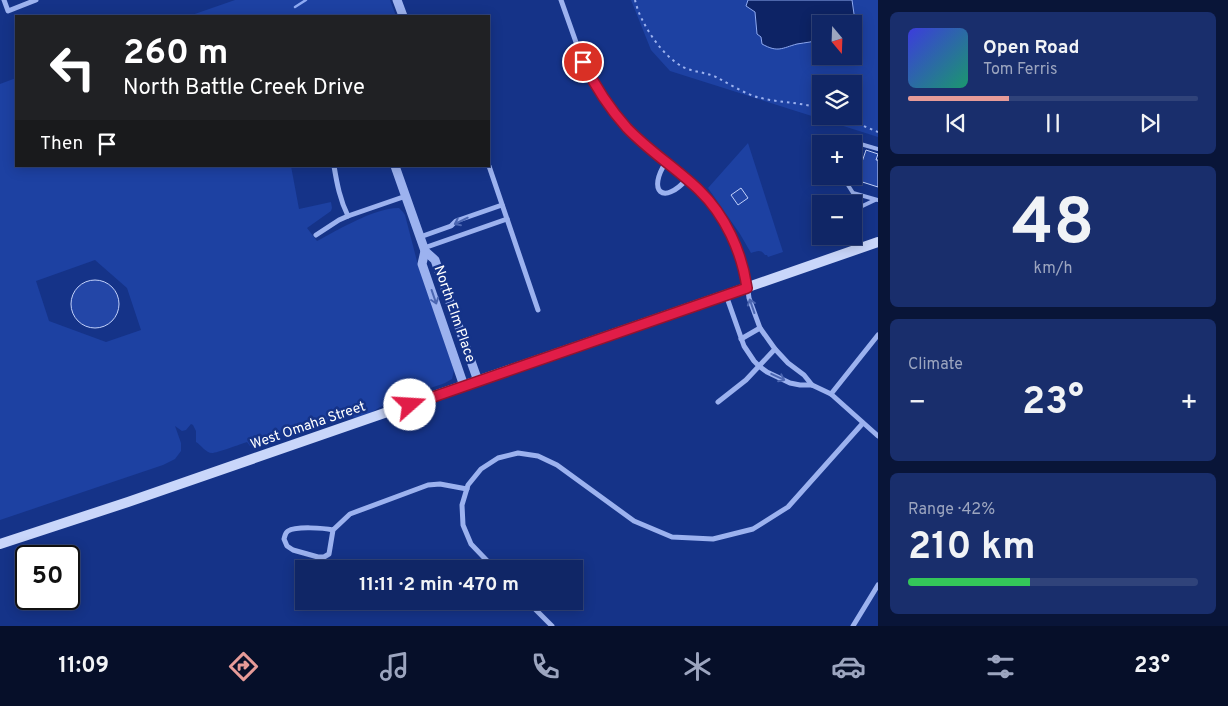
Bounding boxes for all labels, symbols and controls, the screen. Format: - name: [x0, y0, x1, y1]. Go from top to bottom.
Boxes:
- north arrow: [812, 15, 862, 65]
- map controls: [812, 15, 862, 245]
- text: 260 m: [123, 32, 228, 76]
- icon: left: [40, 35, 105, 100]
- text: Open Road: [983, 36, 1079, 60]
- pin: [562, 41, 604, 83]
- icon: arrive: [569, 48, 597, 76]
- text: Tom Ferris: [983, 60, 1057, 80]
- text: North Battle Creek Drive: [123, 75, 365, 102]
- button: layers: [812, 75, 862, 125]
- icon: previous: [942, 109, 970, 137]
- icon: pause: [1039, 109, 1067, 137]
- icon: next: [1136, 109, 1164, 137]
- icon: arrive: [93, 130, 121, 158]
- text: Then: [40, 132, 83, 156]
- button: +: [812, 135, 862, 185]
- text: 48: [1012, 185, 1094, 267]
- button: −: [812, 195, 862, 245]
- one-way arrow: [453, 216, 468, 226]
- text: km/h: [1034, 259, 1072, 279]
- street label: North Elm Place: [429, 263, 479, 365]
- one-way arrow: [430, 289, 439, 304]
- one-way arrow: [747, 299, 756, 314]
- text: Climate: [908, 355, 963, 375]
- one-way arrow: [770, 373, 785, 382]
- position arrow: [383, 378, 435, 430]
- text: 23°: [1022, 379, 1084, 428]
- text: −: [908, 386, 926, 422]
- text: +: [1180, 386, 1198, 422]
- street label: West Omaha Street: [248, 398, 368, 454]
- text: Range · 42%: [908, 500, 995, 520]
- text: 210 km: [908, 524, 1036, 573]
- speed limit sign: 50: [15, 545, 80, 610]
- text: 11:11 · 2 min · 470 m: [359, 573, 519, 597]
- icon: directions: [226, 649, 261, 684]
- icon: music: [377, 649, 412, 684]
- icon: phone: [528, 649, 563, 684]
- icon: climate: [680, 649, 715, 684]
- icon: car: [831, 649, 866, 684]
- icon: filters: [983, 649, 1018, 684]
- text: 11:09: [58, 653, 109, 680]
- text: 23°: [1134, 653, 1170, 680]

